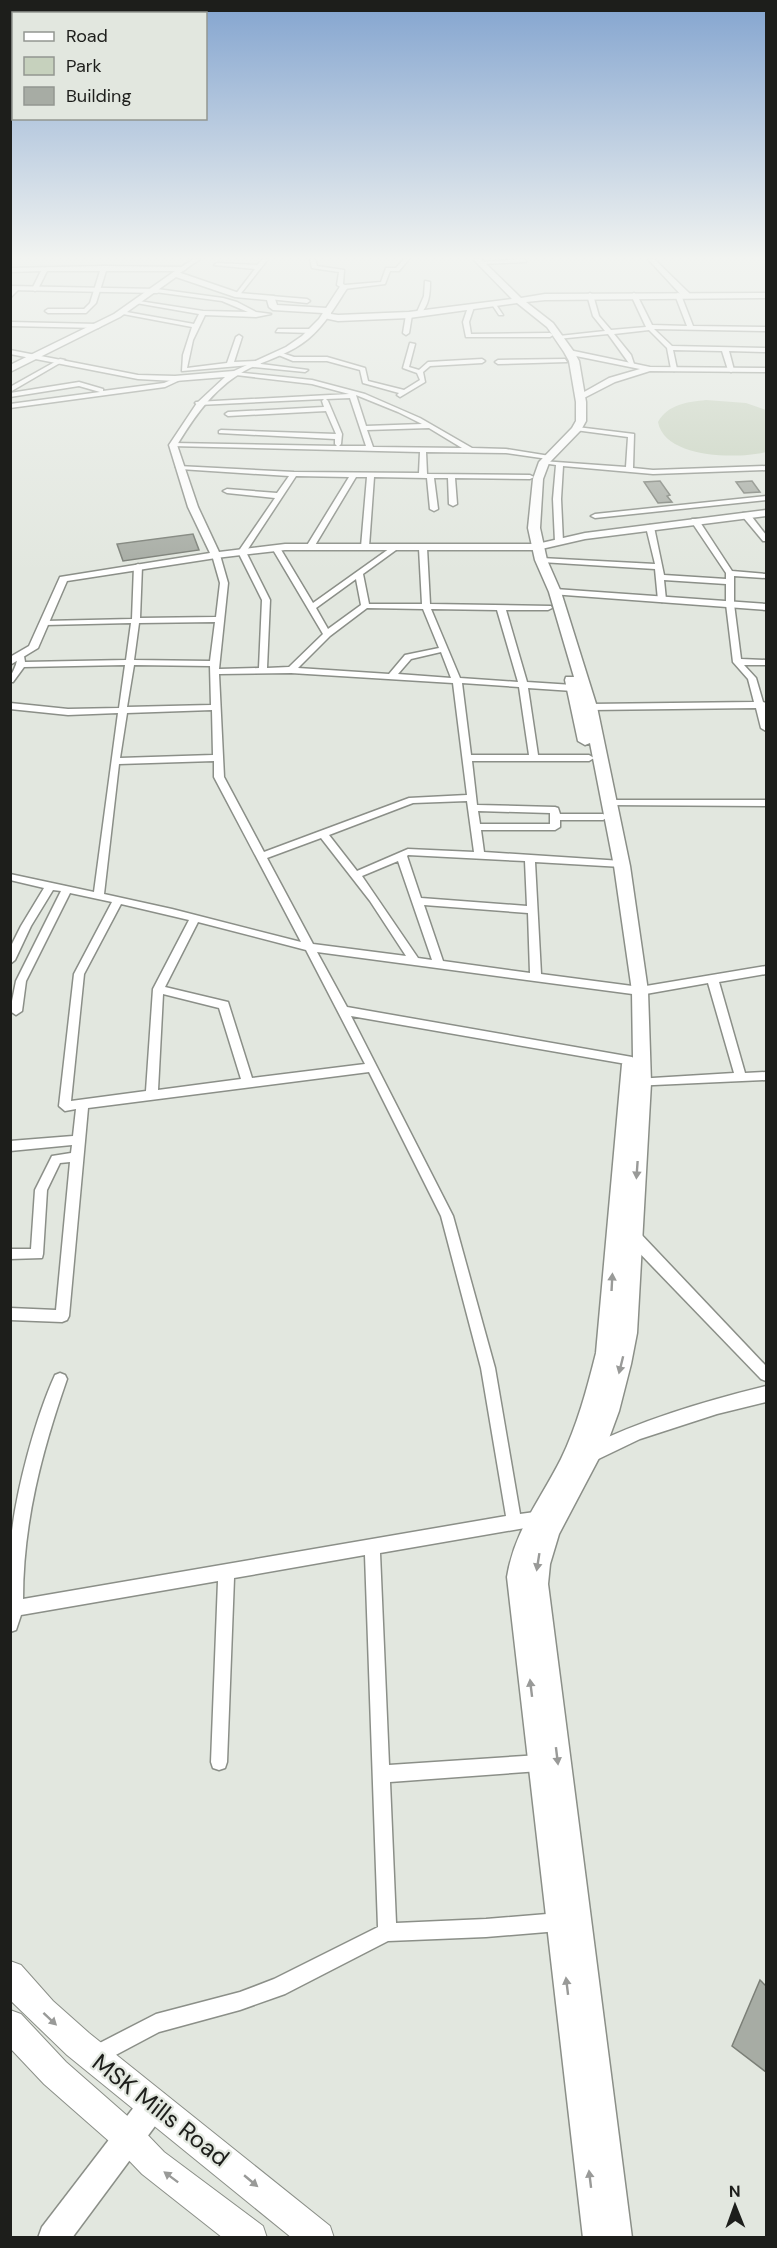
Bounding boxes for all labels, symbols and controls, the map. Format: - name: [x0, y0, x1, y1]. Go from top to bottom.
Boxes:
- legend: [12, 12, 207, 120]
- text: Road: [66, 24, 108, 48]
- text: Park: [66, 54, 102, 78]
- text: Building: [66, 84, 131, 108]
- one-way arrow: [632, 1161, 642, 1180]
- one-way arrow: [608, 1272, 617, 1291]
- one-way arrow: [615, 1355, 625, 1374]
- one-way arrow: [533, 1553, 542, 1572]
- one-way arrow: [527, 1678, 536, 1697]
- one-way arrow: [552, 1746, 562, 1765]
- one-way arrow: [562, 1976, 571, 1995]
- one-way arrow: [42, 2012, 57, 2025]
- street label: MSK Mills Road: [86, 2047, 236, 2173]
- one-way arrow: [586, 2170, 595, 2189]
- one-way arrow: [163, 2171, 178, 2183]
- one-way arrow: [243, 2175, 259, 2188]
- north arrow: [705, 2176, 765, 2236]
- text: N: [729, 2181, 741, 2202]

